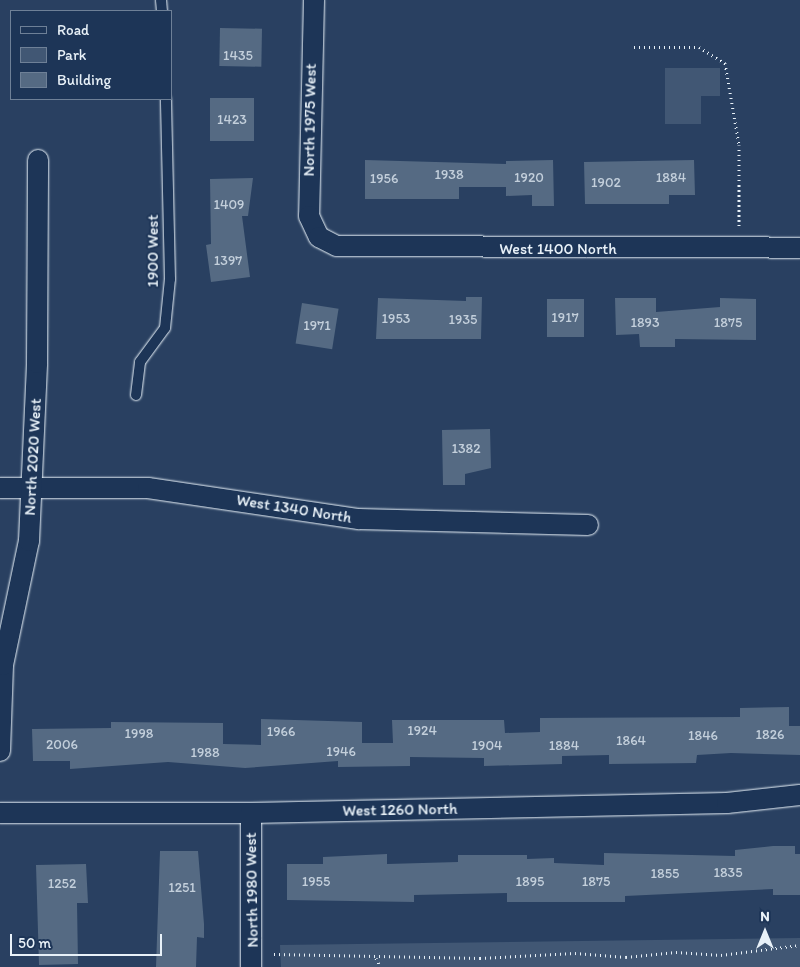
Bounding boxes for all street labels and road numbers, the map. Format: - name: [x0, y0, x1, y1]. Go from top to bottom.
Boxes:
- street label: North 1975 West: [299, 63, 321, 177]
- street label: 1900 West: [143, 215, 163, 287]
- street label: West 1400 North: [499, 239, 617, 259]
- street label: North 2020 West: [20, 398, 46, 516]
- street label: West 1340 North: [235, 490, 353, 528]
- street label: West 1260 North: [342, 799, 458, 821]
- street label: North 1980 West: [241, 832, 263, 948]

